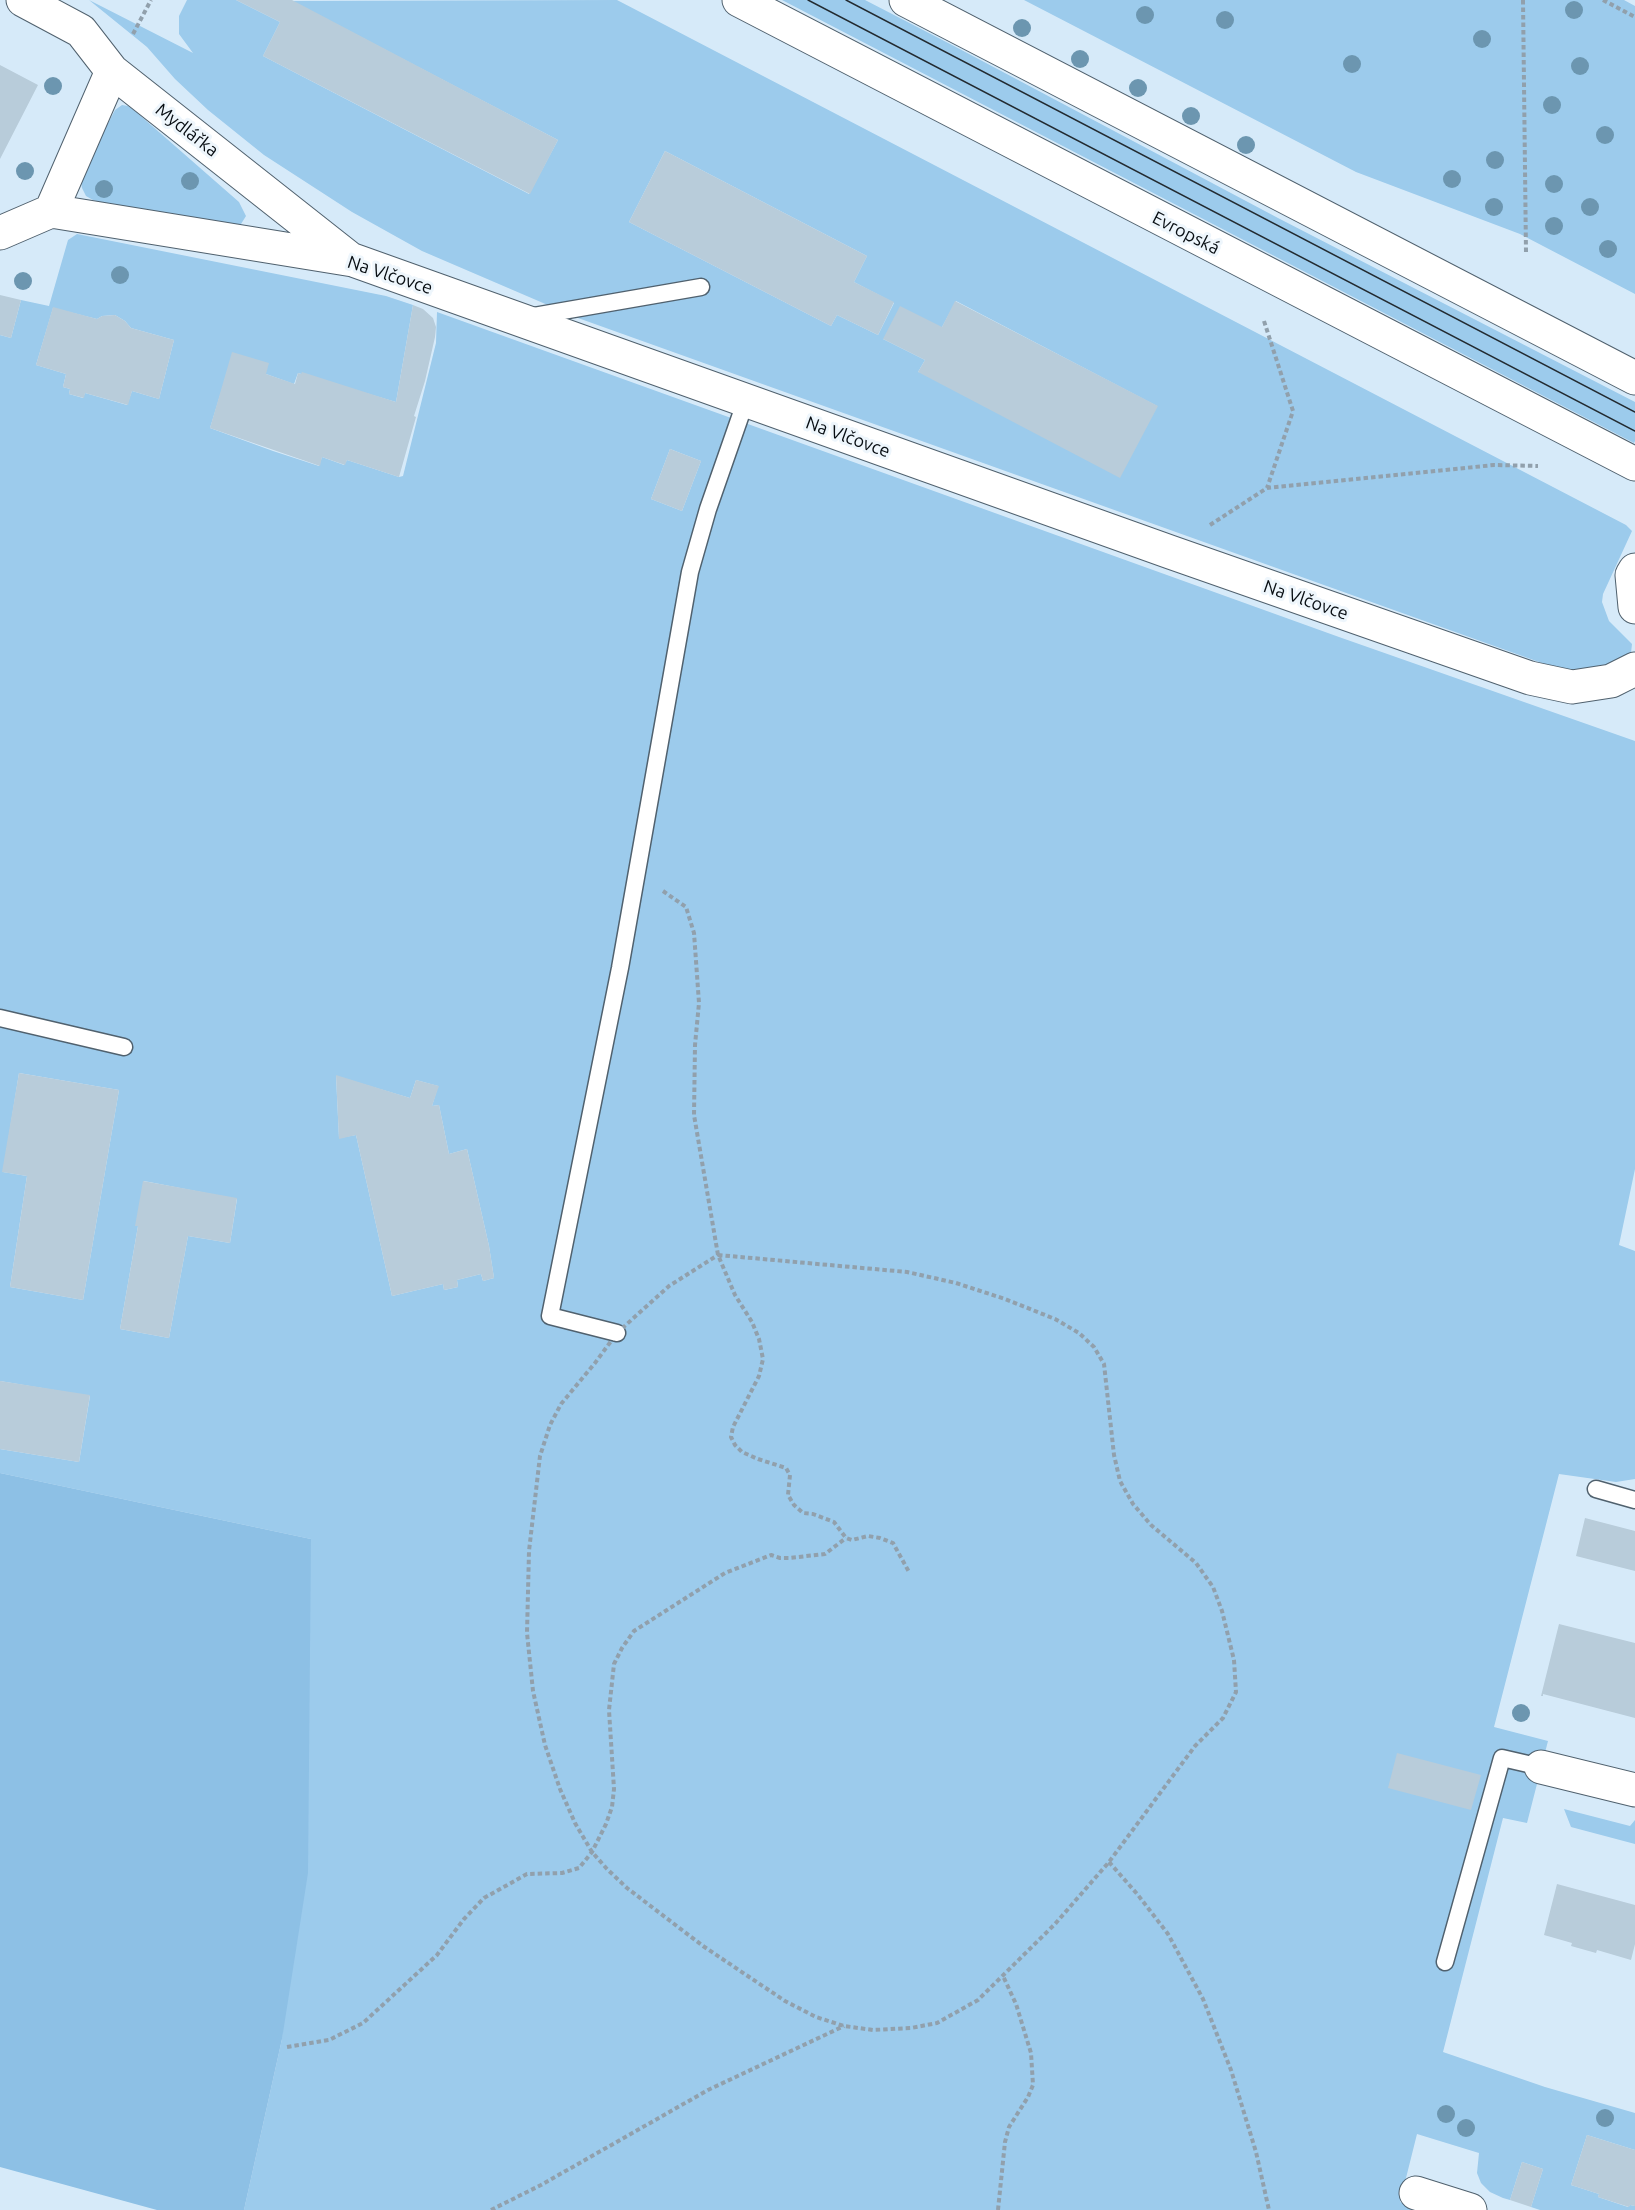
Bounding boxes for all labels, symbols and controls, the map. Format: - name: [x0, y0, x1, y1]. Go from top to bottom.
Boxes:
- street label: Mydlářka: [151, 99, 223, 161]
- street label: Evropská: [1149, 207, 1223, 259]
- street label: Na Vlčovce: [345, 251, 435, 299]
- street label: Na Vlčovce: [803, 412, 893, 462]
- street label: Na Vlčovce: [1261, 575, 1351, 625]

